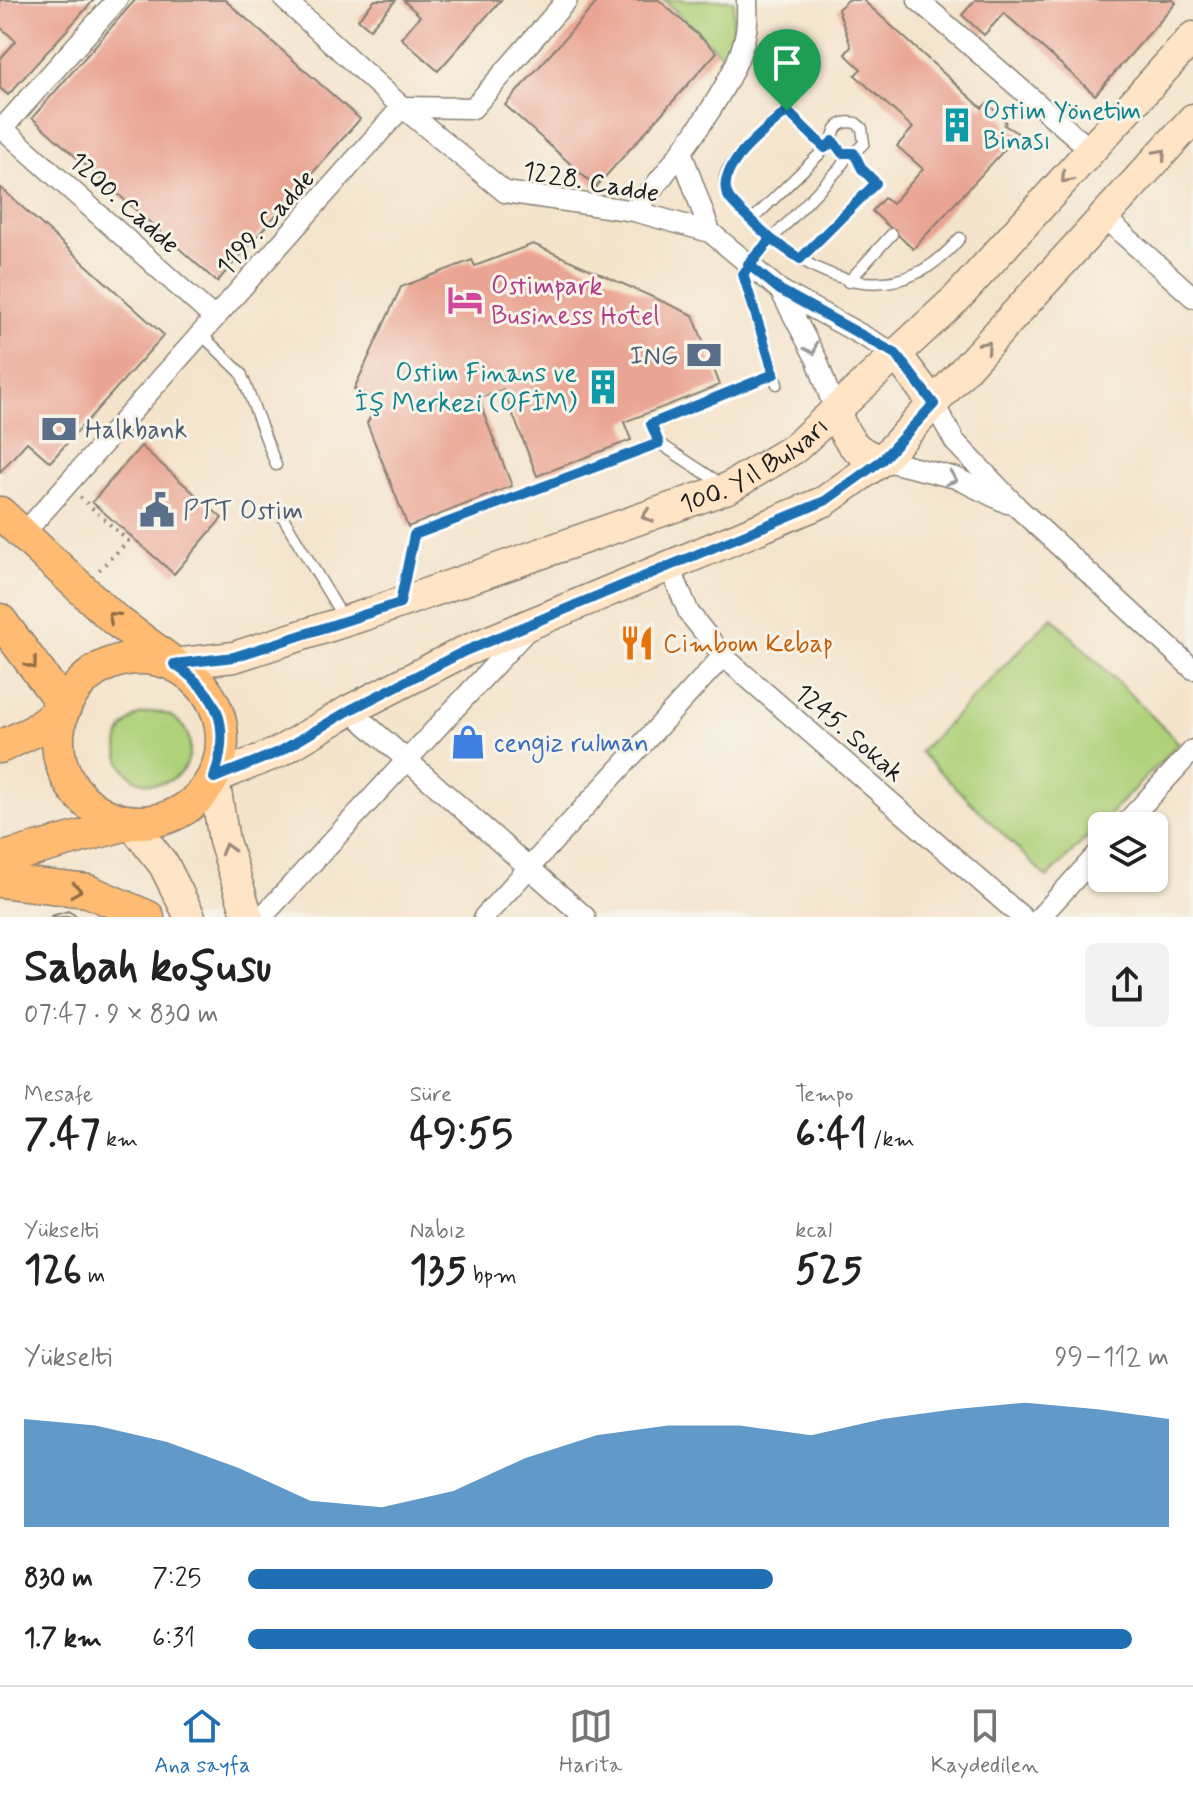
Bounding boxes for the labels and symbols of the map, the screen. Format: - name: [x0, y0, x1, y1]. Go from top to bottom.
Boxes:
- pin: [753, 29, 821, 111]
- place label: Ostim Yönetim Binası: [983, 95, 1141, 159]
- building icon: Ostim Yönetim Binası: [938, 106, 976, 144]
- street label: 1200. Cadde: [61, 145, 186, 262]
- one-way arrow: [1152, 149, 1166, 163]
- street label: 1228. Cadde: [520, 154, 662, 212]
- street label: 1199. Cadde: [210, 163, 323, 284]
- one-way arrow: [1060, 169, 1075, 183]
- place label: Ostimpark Business Hotel: [491, 270, 660, 334]
- hotel icon: Ostimpark Business Hotel: [446, 281, 484, 319]
- bank icon: ING: [685, 336, 723, 374]
- place label: ING: [630, 340, 678, 374]
- one-way arrow: [802, 340, 818, 355]
- one-way arrow: [977, 341, 991, 356]
- place label: Ostim Finans ve İş Merkezi (OFİM): [355, 357, 577, 421]
- building icon: Ostim Finans ve İş Merkezi (OFİM): [584, 368, 622, 406]
- bank icon: Halkbank: [40, 410, 78, 448]
- street label: 100. Yıl Bulvarı: [676, 410, 837, 523]
- place label: Halkbank: [85, 414, 188, 448]
- one-way arrow: [945, 469, 959, 485]
- public building icon: PTT Ostim: [138, 491, 176, 529]
- place label: PTT Ostim: [183, 495, 303, 529]
- one-way arrow: [641, 506, 655, 522]
- one-way arrow: [107, 612, 122, 627]
- restaurant icon: Cimbom Kebap: [618, 624, 656, 662]
- place label: Cimbom Kebap: [663, 628, 833, 662]
- one-way arrow: [23, 655, 37, 669]
- street label: 1245. Sokak: [787, 677, 911, 791]
- shop icon: cengiz rulman: [449, 723, 487, 761]
- place label: cengiz rulman: [494, 727, 649, 763]
- one-way arrow: [220, 842, 236, 856]
- one-way arrow: [70, 881, 83, 898]

